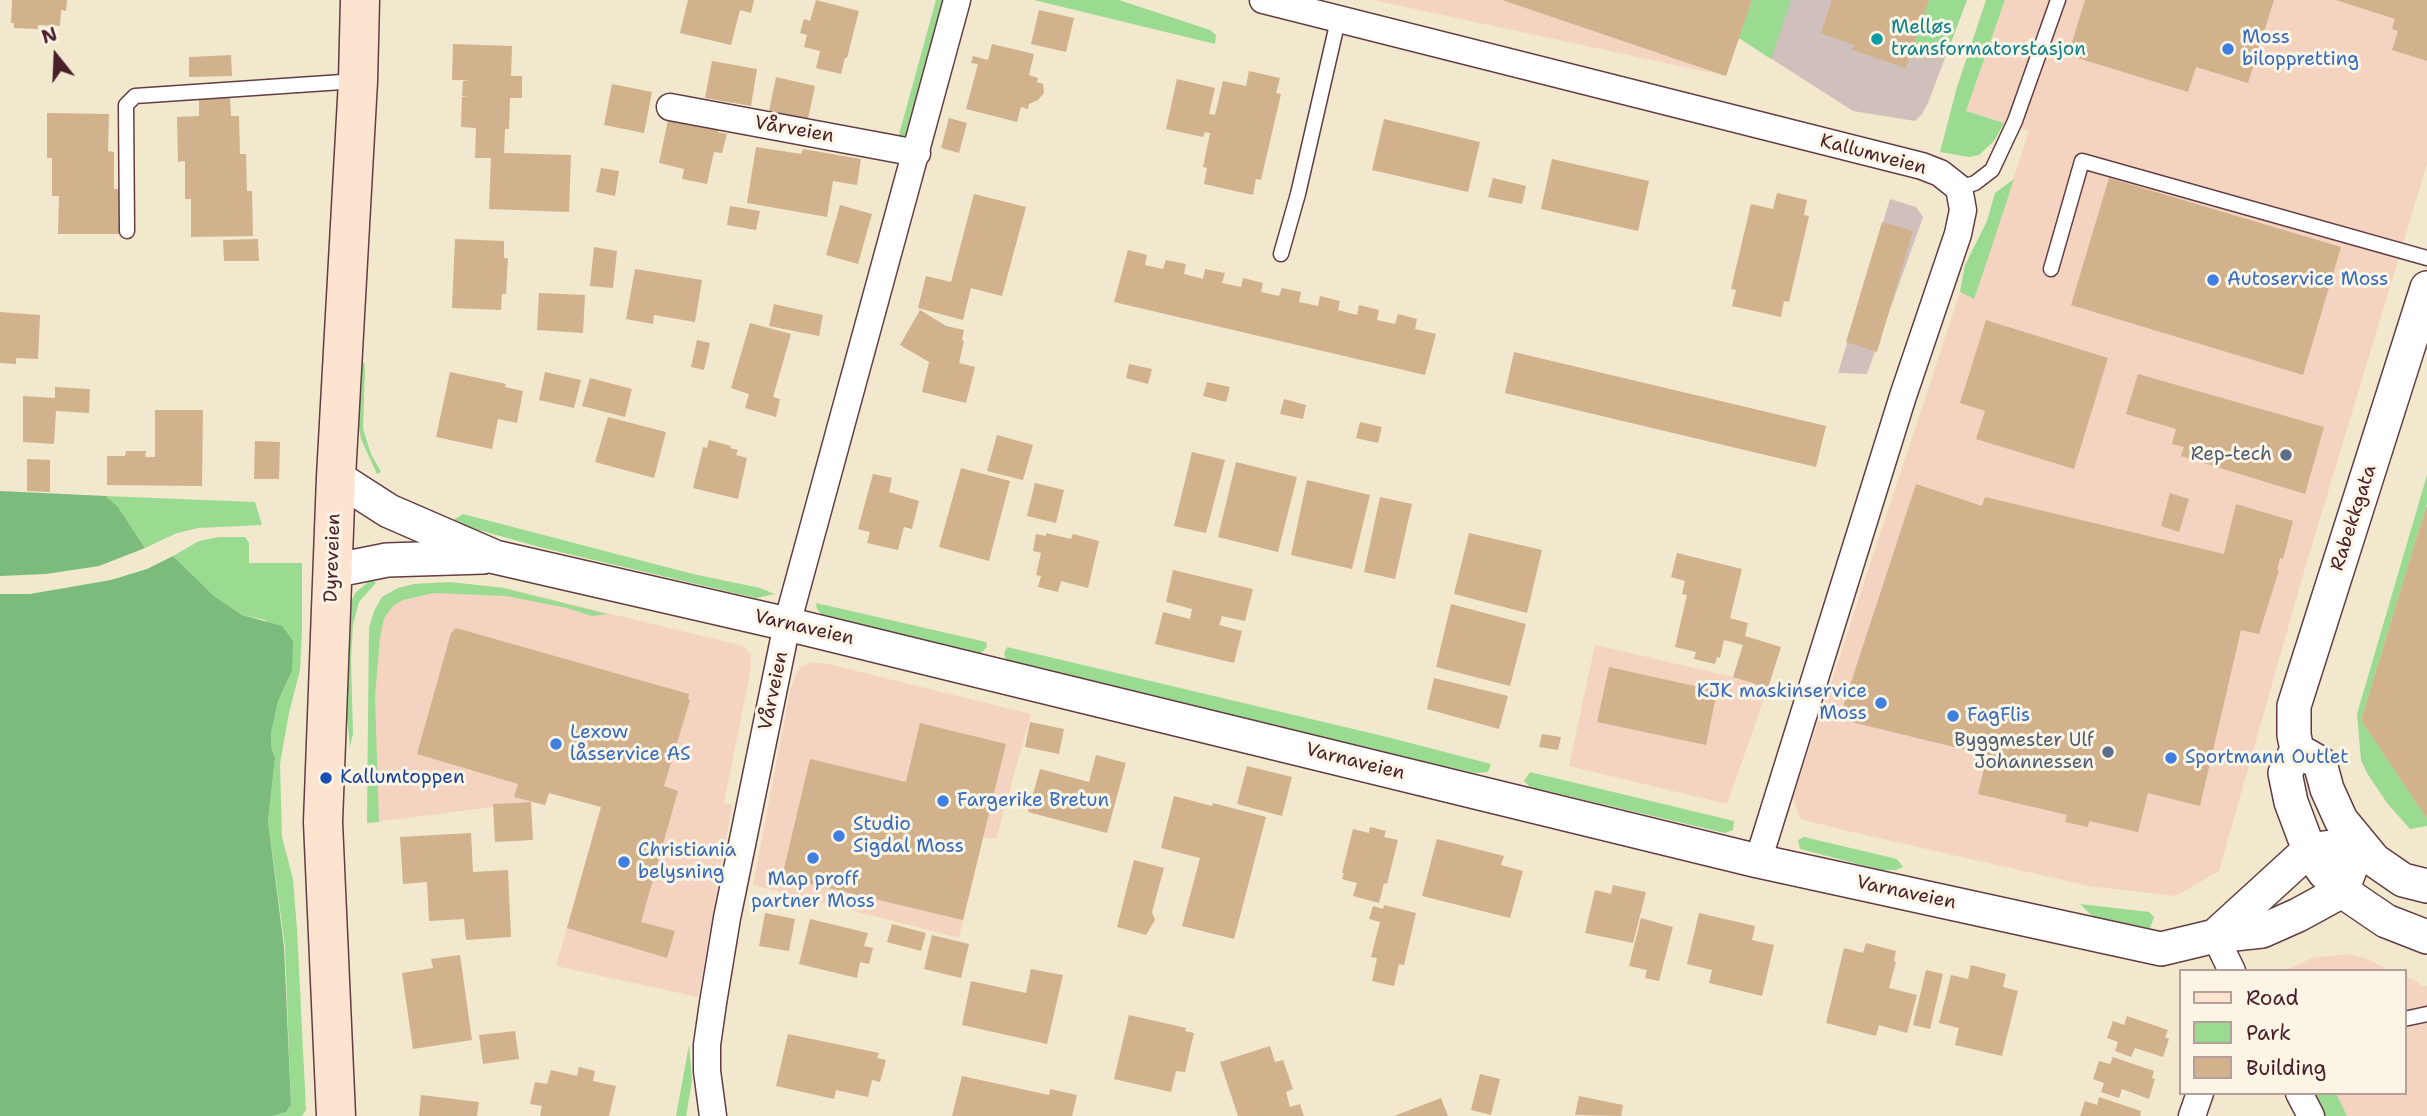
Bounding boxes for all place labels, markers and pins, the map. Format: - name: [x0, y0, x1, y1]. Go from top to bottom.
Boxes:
- place label: Melløs transformatorstasjon: [1891, 17, 2086, 61]
- place label: Moss biloppretting: [2242, 27, 2359, 71]
- marker: Melløs transformatorstasjon: [1869, 31, 1885, 47]
- marker: Moss biloppretting: [2220, 41, 2236, 57]
- place label: Autoservice Moss: [2227, 269, 2388, 291]
- marker: Autoservice Moss: [2205, 272, 2221, 288]
- place label: Rep-tech: [2191, 444, 2272, 466]
- marker: Rep-tech: [2278, 447, 2294, 463]
- place label: KJK maskinservice Moss: [1697, 681, 1867, 725]
- marker: KJK maskinservice Moss: [1873, 695, 1889, 711]
- place label: FagFlis: [1967, 705, 2030, 727]
- marker: FagFlis: [1945, 708, 1961, 724]
- place label: Lexow låsservice AS: [570, 722, 691, 766]
- place label: Byggmester Ulf Johannessen: [1954, 730, 2094, 774]
- marker: Lexow låsservice AS: [548, 736, 564, 752]
- marker: Byggmester Ulf Johannessen: [2100, 744, 2116, 760]
- place label: Sportmann Outlet: [2185, 747, 2349, 769]
- marker: Sportmann Outlet: [2163, 750, 2179, 766]
- place label: Kallumtoppen: [340, 767, 465, 789]
- marker: Kallumtoppen: [318, 770, 334, 786]
- place label: Fargerike Bretun: [957, 790, 1109, 812]
- marker: Fargerike Bretun: [935, 793, 951, 809]
- place label: Studio Sigdal Moss: [853, 814, 964, 858]
- marker: Studio Sigdal Moss: [831, 828, 847, 844]
- place label: Christiania belysning: [638, 840, 736, 884]
- marker: Map proff partner Moss: [805, 850, 821, 866]
- marker: Christiania belysning: [616, 854, 632, 870]
- place label: Map proff partner Moss: [751, 869, 875, 913]

